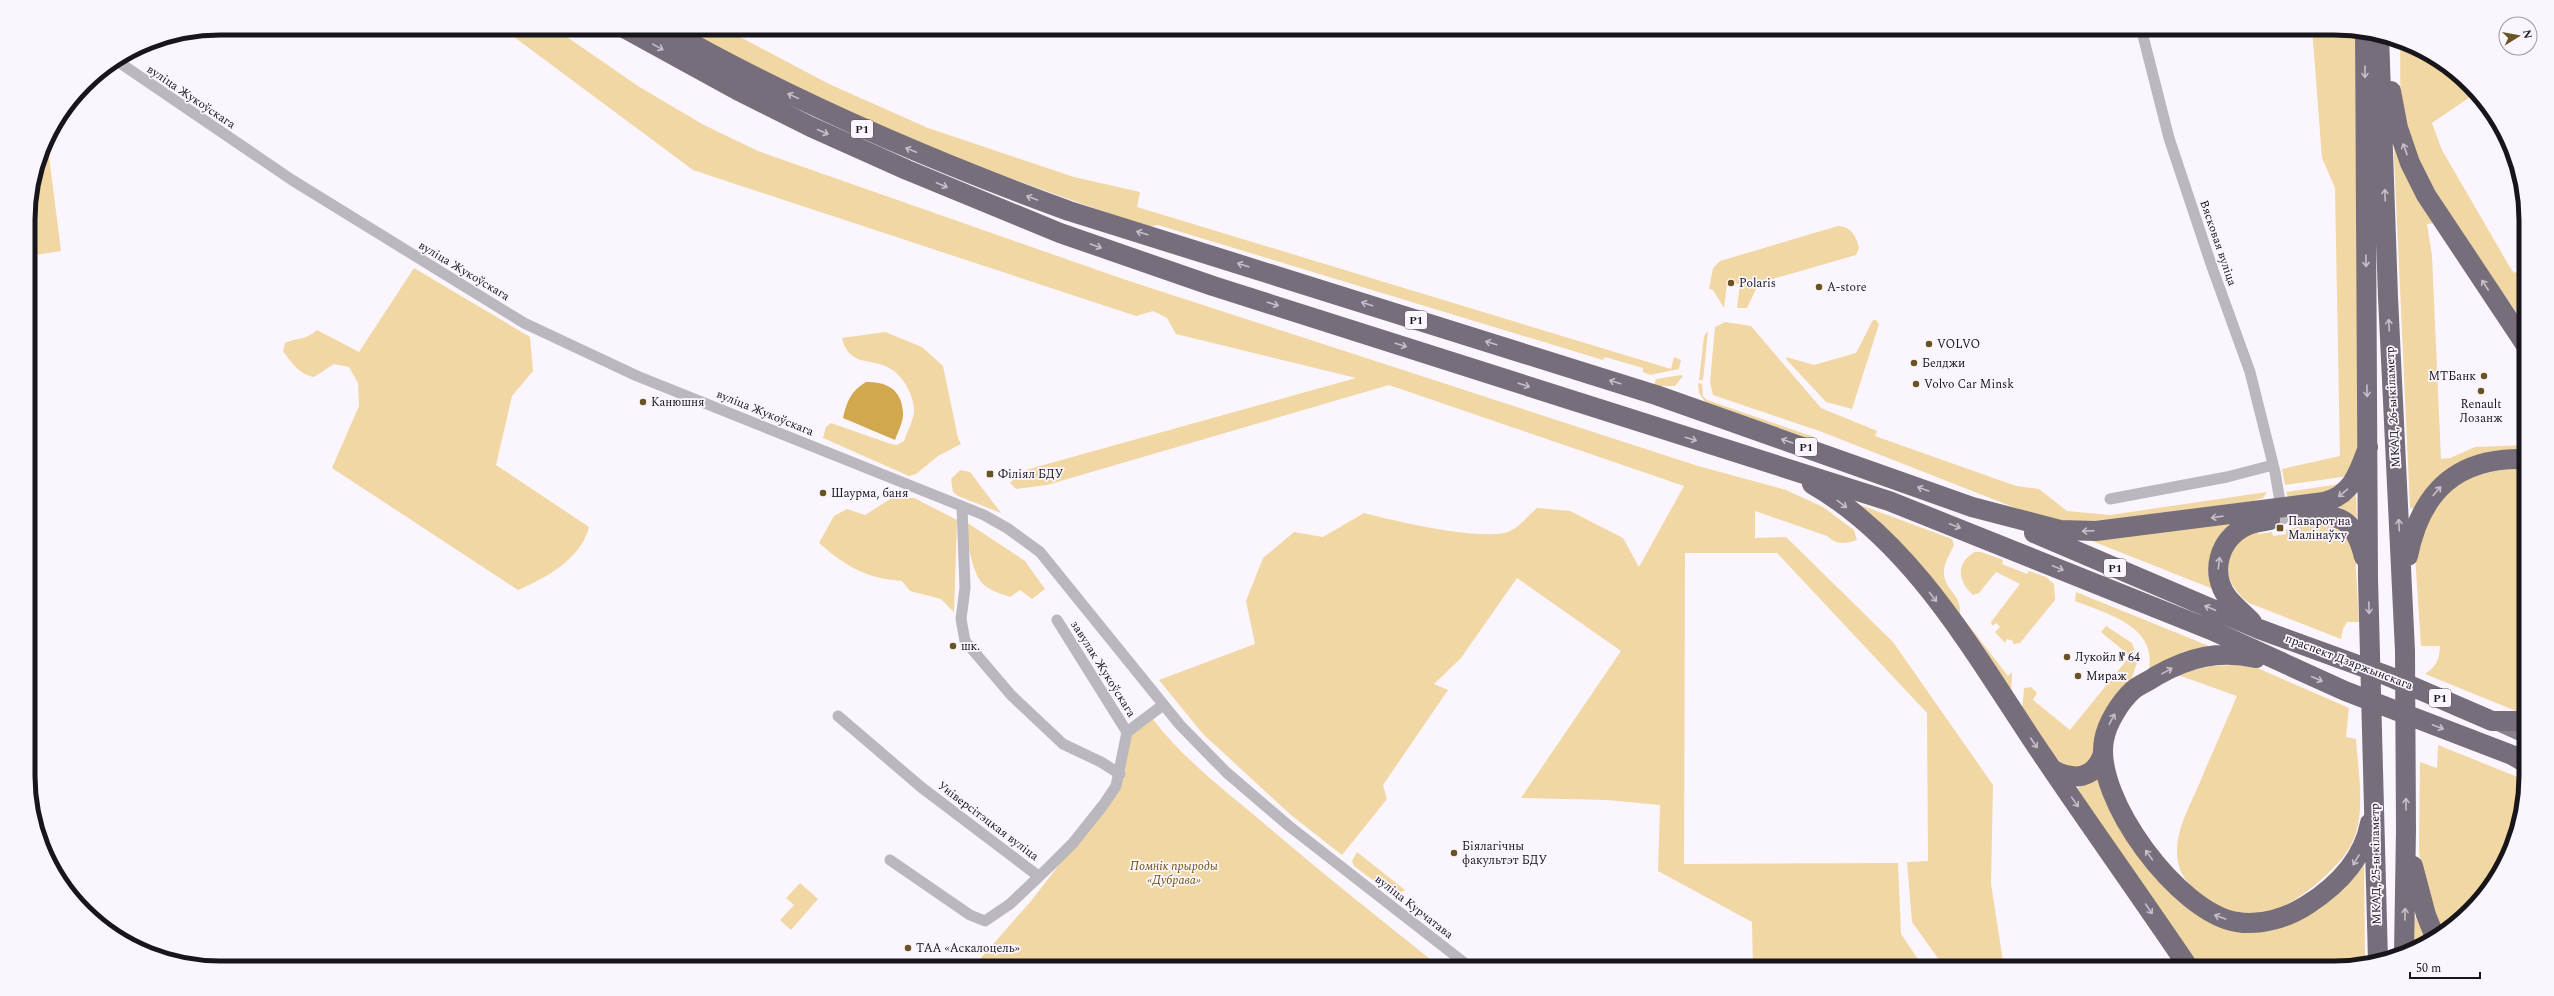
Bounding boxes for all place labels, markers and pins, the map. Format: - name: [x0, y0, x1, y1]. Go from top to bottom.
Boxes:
- place label: Polaris: [1739, 274, 1776, 293]
- marker: Polaris: [1726, 278, 1736, 288]
- place label: А-store: [1827, 278, 1867, 297]
- marker: А-store: [1814, 282, 1824, 292]
- place label: VOLVO: [1937, 335, 1980, 354]
- marker: VOLVO: [1924, 339, 1934, 349]
- place label: Белджи: [1922, 354, 1965, 373]
- marker: Белджи: [1909, 358, 1919, 368]
- place label: МТБанк: [2429, 367, 2476, 386]
- marker: МТБанк: [2479, 371, 2489, 381]
- place label: Volvo Car Minsk: [1924, 375, 2014, 394]
- marker: Volvo Car Minsk: [1911, 379, 1921, 389]
- marker: Renault Лозанж: [2476, 386, 2486, 396]
- place label: Канюшня: [651, 393, 704, 412]
- place label: Renault Лозанж: [2459, 395, 2503, 428]
- marker: Канюшня: [638, 397, 648, 407]
- place label: Філіял БДУ: [998, 465, 1064, 484]
- marker: Філіял БДУ: [985, 469, 995, 479]
- place label: Шаурма, баня: [831, 484, 908, 503]
- marker: Шаурма, баня: [818, 488, 828, 498]
- place label: Паварот на Малінаўку: [2288, 512, 2351, 545]
- marker: Паварот на Малінаўку: [2275, 523, 2285, 533]
- place label: шк.: [961, 637, 980, 656]
- marker: шк.: [948, 641, 958, 651]
- place label: Лукойл № 64: [2075, 648, 2140, 667]
- marker: Лукойл № 64: [2062, 652, 2072, 662]
- place label: Мираж: [2086, 667, 2127, 686]
- marker: Мираж: [2073, 671, 2083, 681]
- place label: Біялагічны факультэт БДУ: [1462, 837, 1548, 870]
- marker: Біялагічны факультэт БДУ: [1449, 848, 1459, 858]
- place label: ТАА «Аскалоцель»: [916, 939, 1020, 958]
- marker: ТАА «Аскалоцель»: [903, 943, 913, 953]

